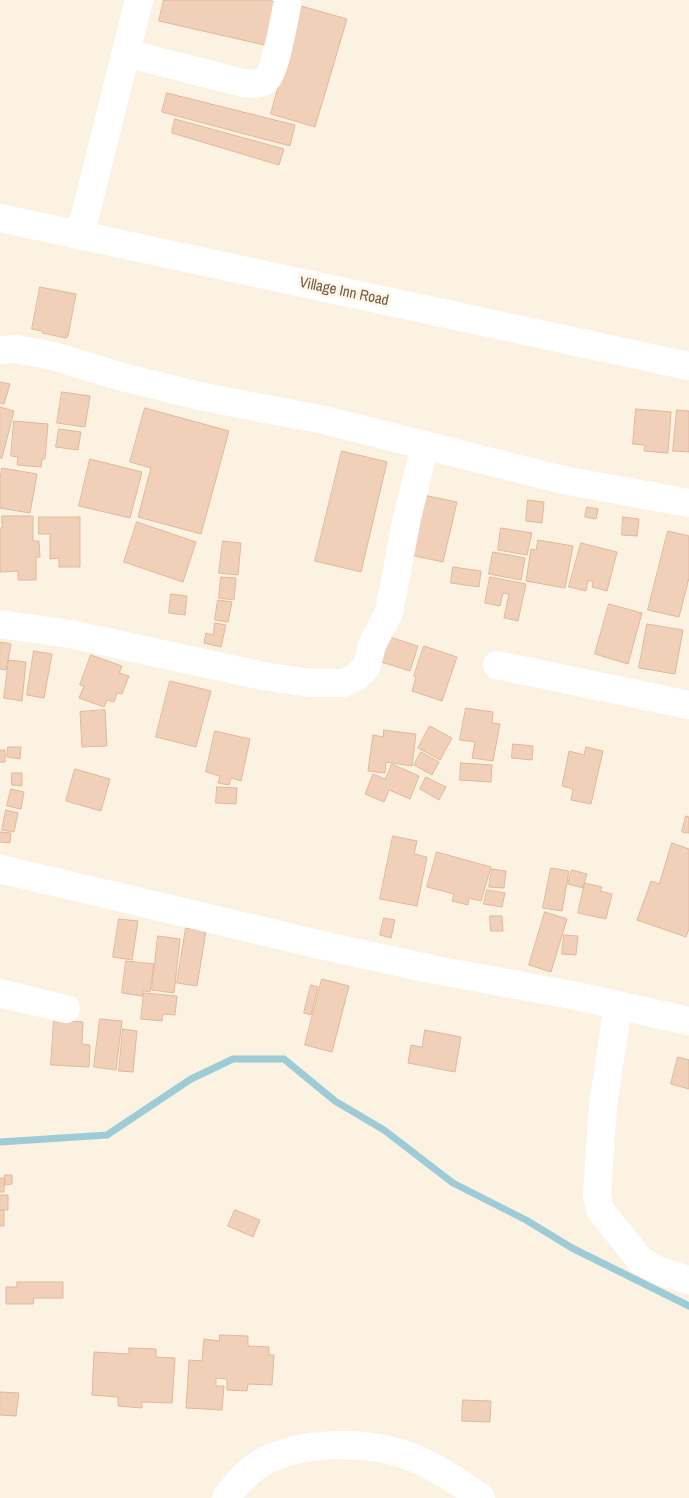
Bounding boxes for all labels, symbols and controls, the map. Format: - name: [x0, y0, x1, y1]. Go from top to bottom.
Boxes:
- street label: Village Inn Road: [298, 274, 390, 310]

